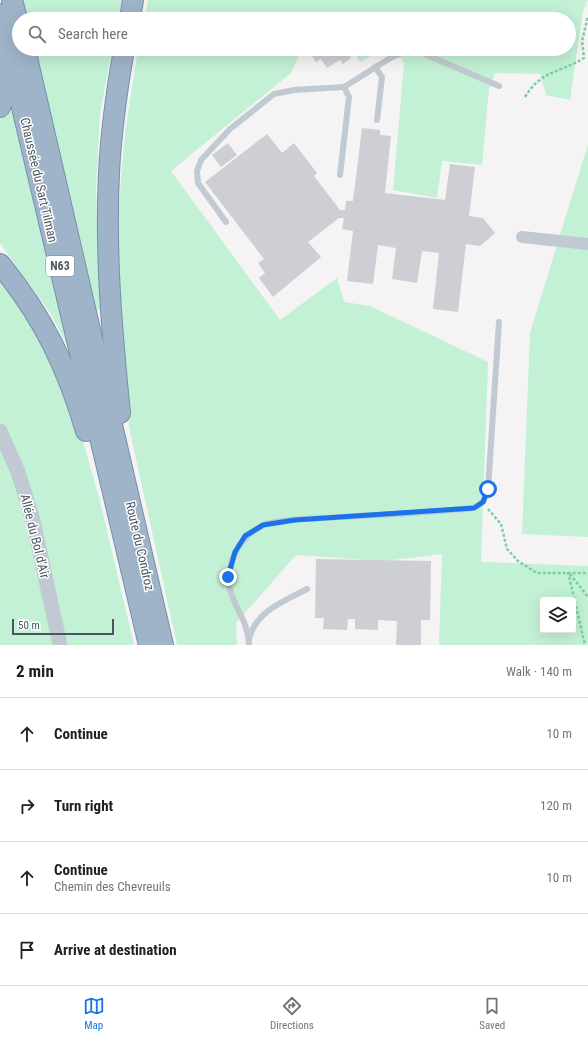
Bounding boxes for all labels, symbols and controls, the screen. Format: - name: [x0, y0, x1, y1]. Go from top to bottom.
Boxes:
- search box: [12, 12, 576, 56]
- icon: search: [26, 23, 48, 45]
- text: Search here: [58, 25, 128, 43]
- street label: Chaussée du Sart Tilman: [17, 116, 61, 244]
- road number: N63: [46, 256, 74, 276]
- route start: [479, 480, 497, 498]
- street label: Allée du Bol d'Air: [17, 492, 53, 580]
- street label: Route du Condroz: [122, 500, 158, 592]
- route end: [219, 568, 237, 586]
- map controls: [540, 597, 576, 633]
- button: layers: [540, 597, 576, 633]
- scale bar: [12, 617, 114, 636]
- text: 50 m: [18, 619, 40, 632]
- text: 2 min: [16, 661, 54, 681]
- text: Walk · 140 m: [506, 664, 572, 679]
- icon: ahead: [16, 723, 38, 745]
- text: Continue: [54, 725, 108, 743]
- text: 10 m: [546, 726, 572, 741]
- icon: right: [16, 795, 38, 817]
- text: Turn right: [54, 797, 113, 815]
- text: 120 m: [540, 798, 572, 813]
- text: Continue: [54, 861, 108, 879]
- icon: ahead: [16, 867, 38, 889]
- text: 10 m: [546, 870, 572, 885]
- text: Chemin des Chevreuils: [54, 879, 171, 894]
- icon: arrive: [16, 939, 38, 961]
- text: Arrive at destination: [54, 941, 177, 959]
- tab: Map: [83, 995, 105, 1032]
- tab: Directions: [270, 995, 314, 1032]
- tab: Saved: [479, 995, 505, 1032]

